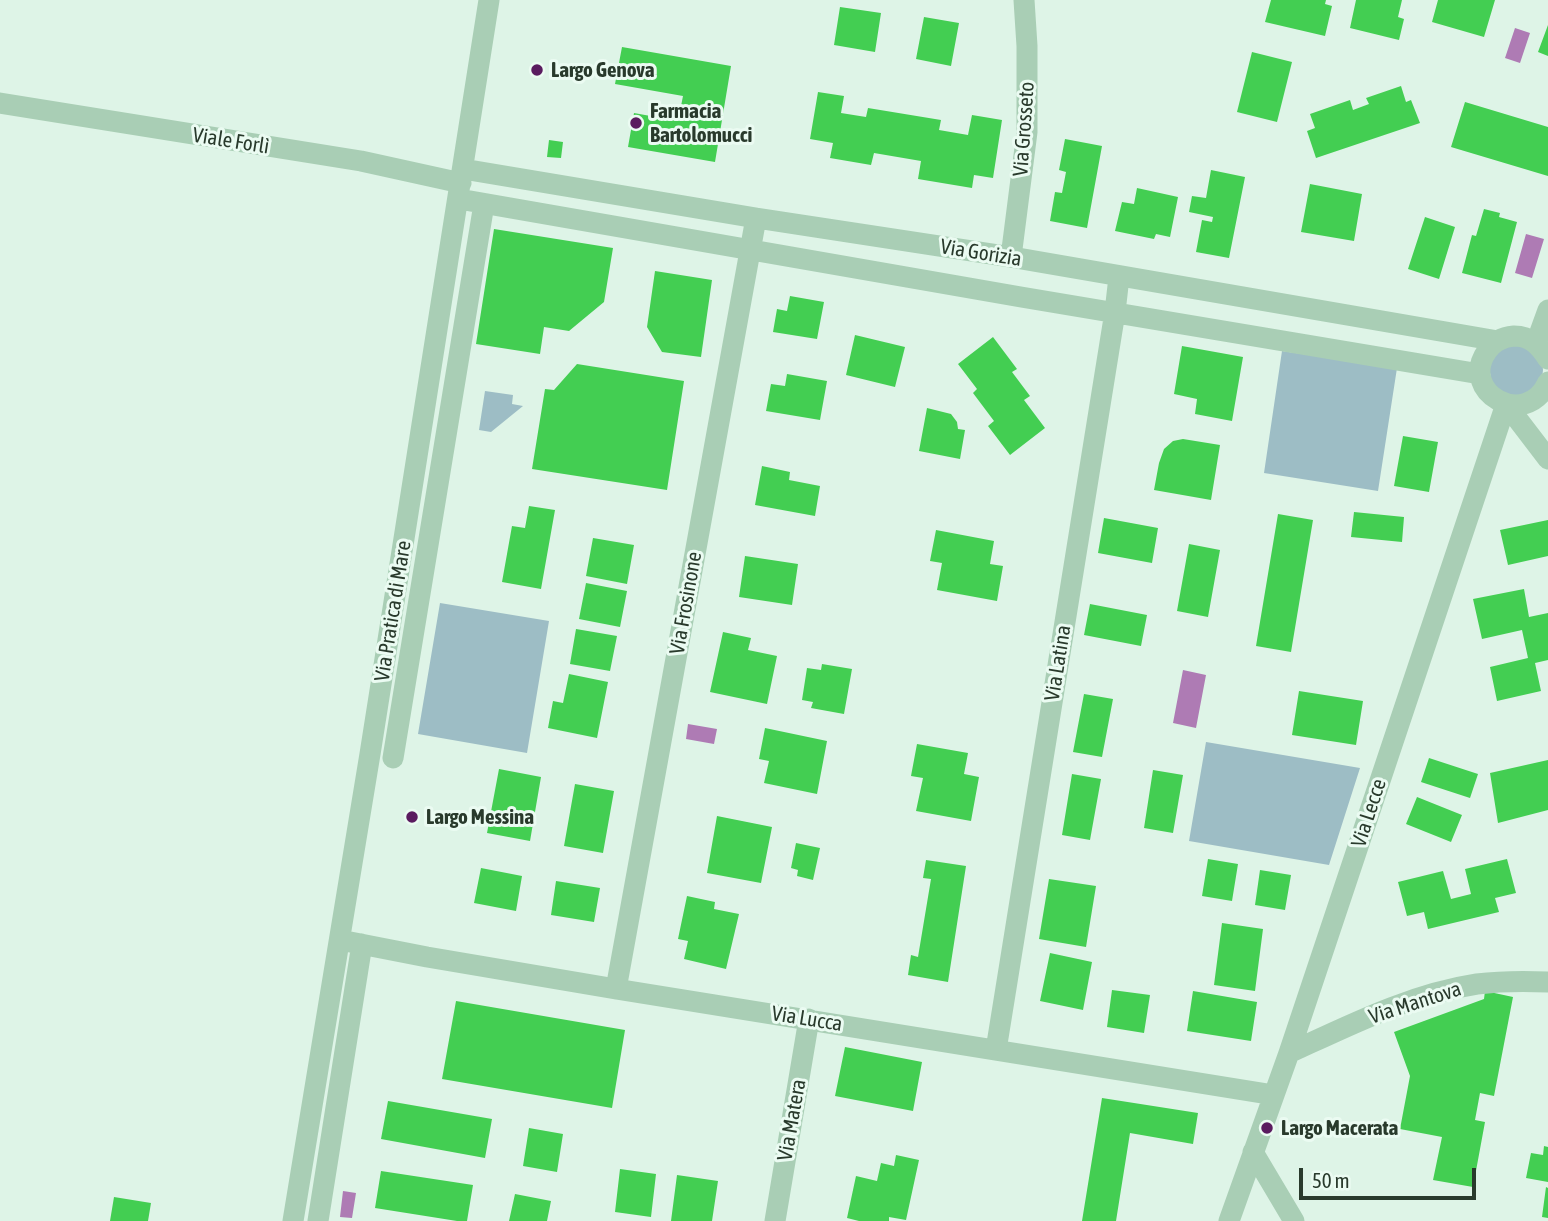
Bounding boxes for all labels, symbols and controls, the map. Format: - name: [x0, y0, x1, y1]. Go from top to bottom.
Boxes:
- place label: Largo Genova: [551, 57, 655, 83]
- marker: Largo Genova: [529, 62, 545, 78]
- street label: Via Grosseto: [1008, 81, 1040, 177]
- place label: Farmacia Bartolomucci: [650, 98, 752, 148]
- marker: Farmacia Bartolomucci: [628, 115, 644, 131]
- street label: Viale Forlì: [191, 123, 271, 159]
- street label: Via Gorizia: [939, 234, 1023, 272]
- street label: Via Pratica di Mare: [369, 539, 417, 683]
- street label: Via Frosinone: [665, 550, 707, 656]
- street label: Via Latina: [1040, 623, 1076, 703]
- street label: Via Lecce: [1346, 776, 1392, 850]
- place label: Largo Messina: [426, 804, 534, 830]
- marker: Largo Messina: [404, 809, 420, 825]
- street label: Via Mantova: [1366, 976, 1464, 1030]
- street label: Via Lucca: [770, 1001, 844, 1037]
- street label: Via Matera: [772, 1077, 812, 1163]
- place label: Largo Macerata: [1281, 1115, 1398, 1141]
- marker: Largo Macerata: [1259, 1120, 1275, 1136]
- scale bar: [1303, 1154, 1480, 1198]
- text: 50 m: [1312, 1168, 1350, 1192]

